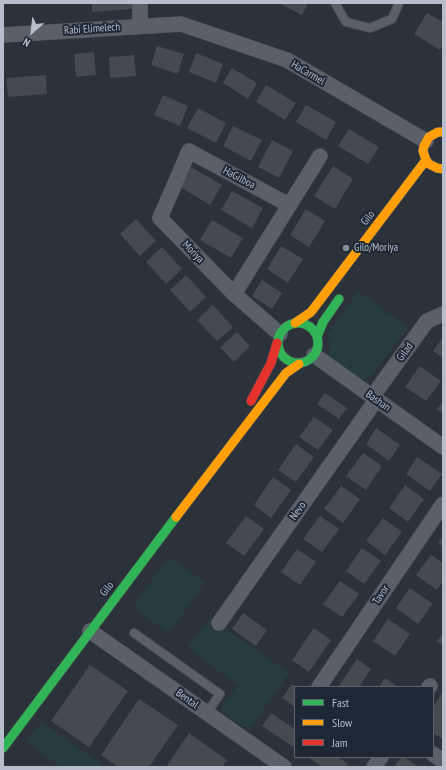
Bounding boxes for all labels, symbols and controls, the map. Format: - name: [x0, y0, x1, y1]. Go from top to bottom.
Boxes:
- north arrow: [12, 12, 52, 52]
- street label: Rabi Elimelech: [63, 20, 121, 38]
- text: N: [20, 35, 32, 50]
- street label: HaCarmel: [289, 58, 327, 88]
- street label: HaGilboa: [221, 164, 257, 192]
- street label: Gilo: [358, 208, 378, 228]
- street label: Moriya: [179, 238, 207, 266]
- place label: Gilo/Moriya: [354, 241, 398, 255]
- marker: Gilo/Moriya: [341, 243, 351, 253]
- street label: Gilad: [394, 340, 416, 364]
- street label: Bashan: [363, 388, 393, 414]
- street label: Nevo: [287, 499, 309, 523]
- street label: Gilo: [97, 579, 117, 599]
- street label: Tavor: [370, 583, 392, 607]
- legend: [294, 686, 434, 758]
- street label: Bental: [173, 687, 201, 711]
- text: Fast: [332, 695, 349, 710]
- text: Slow: [332, 715, 352, 730]
- text: Jam: [332, 735, 348, 750]

